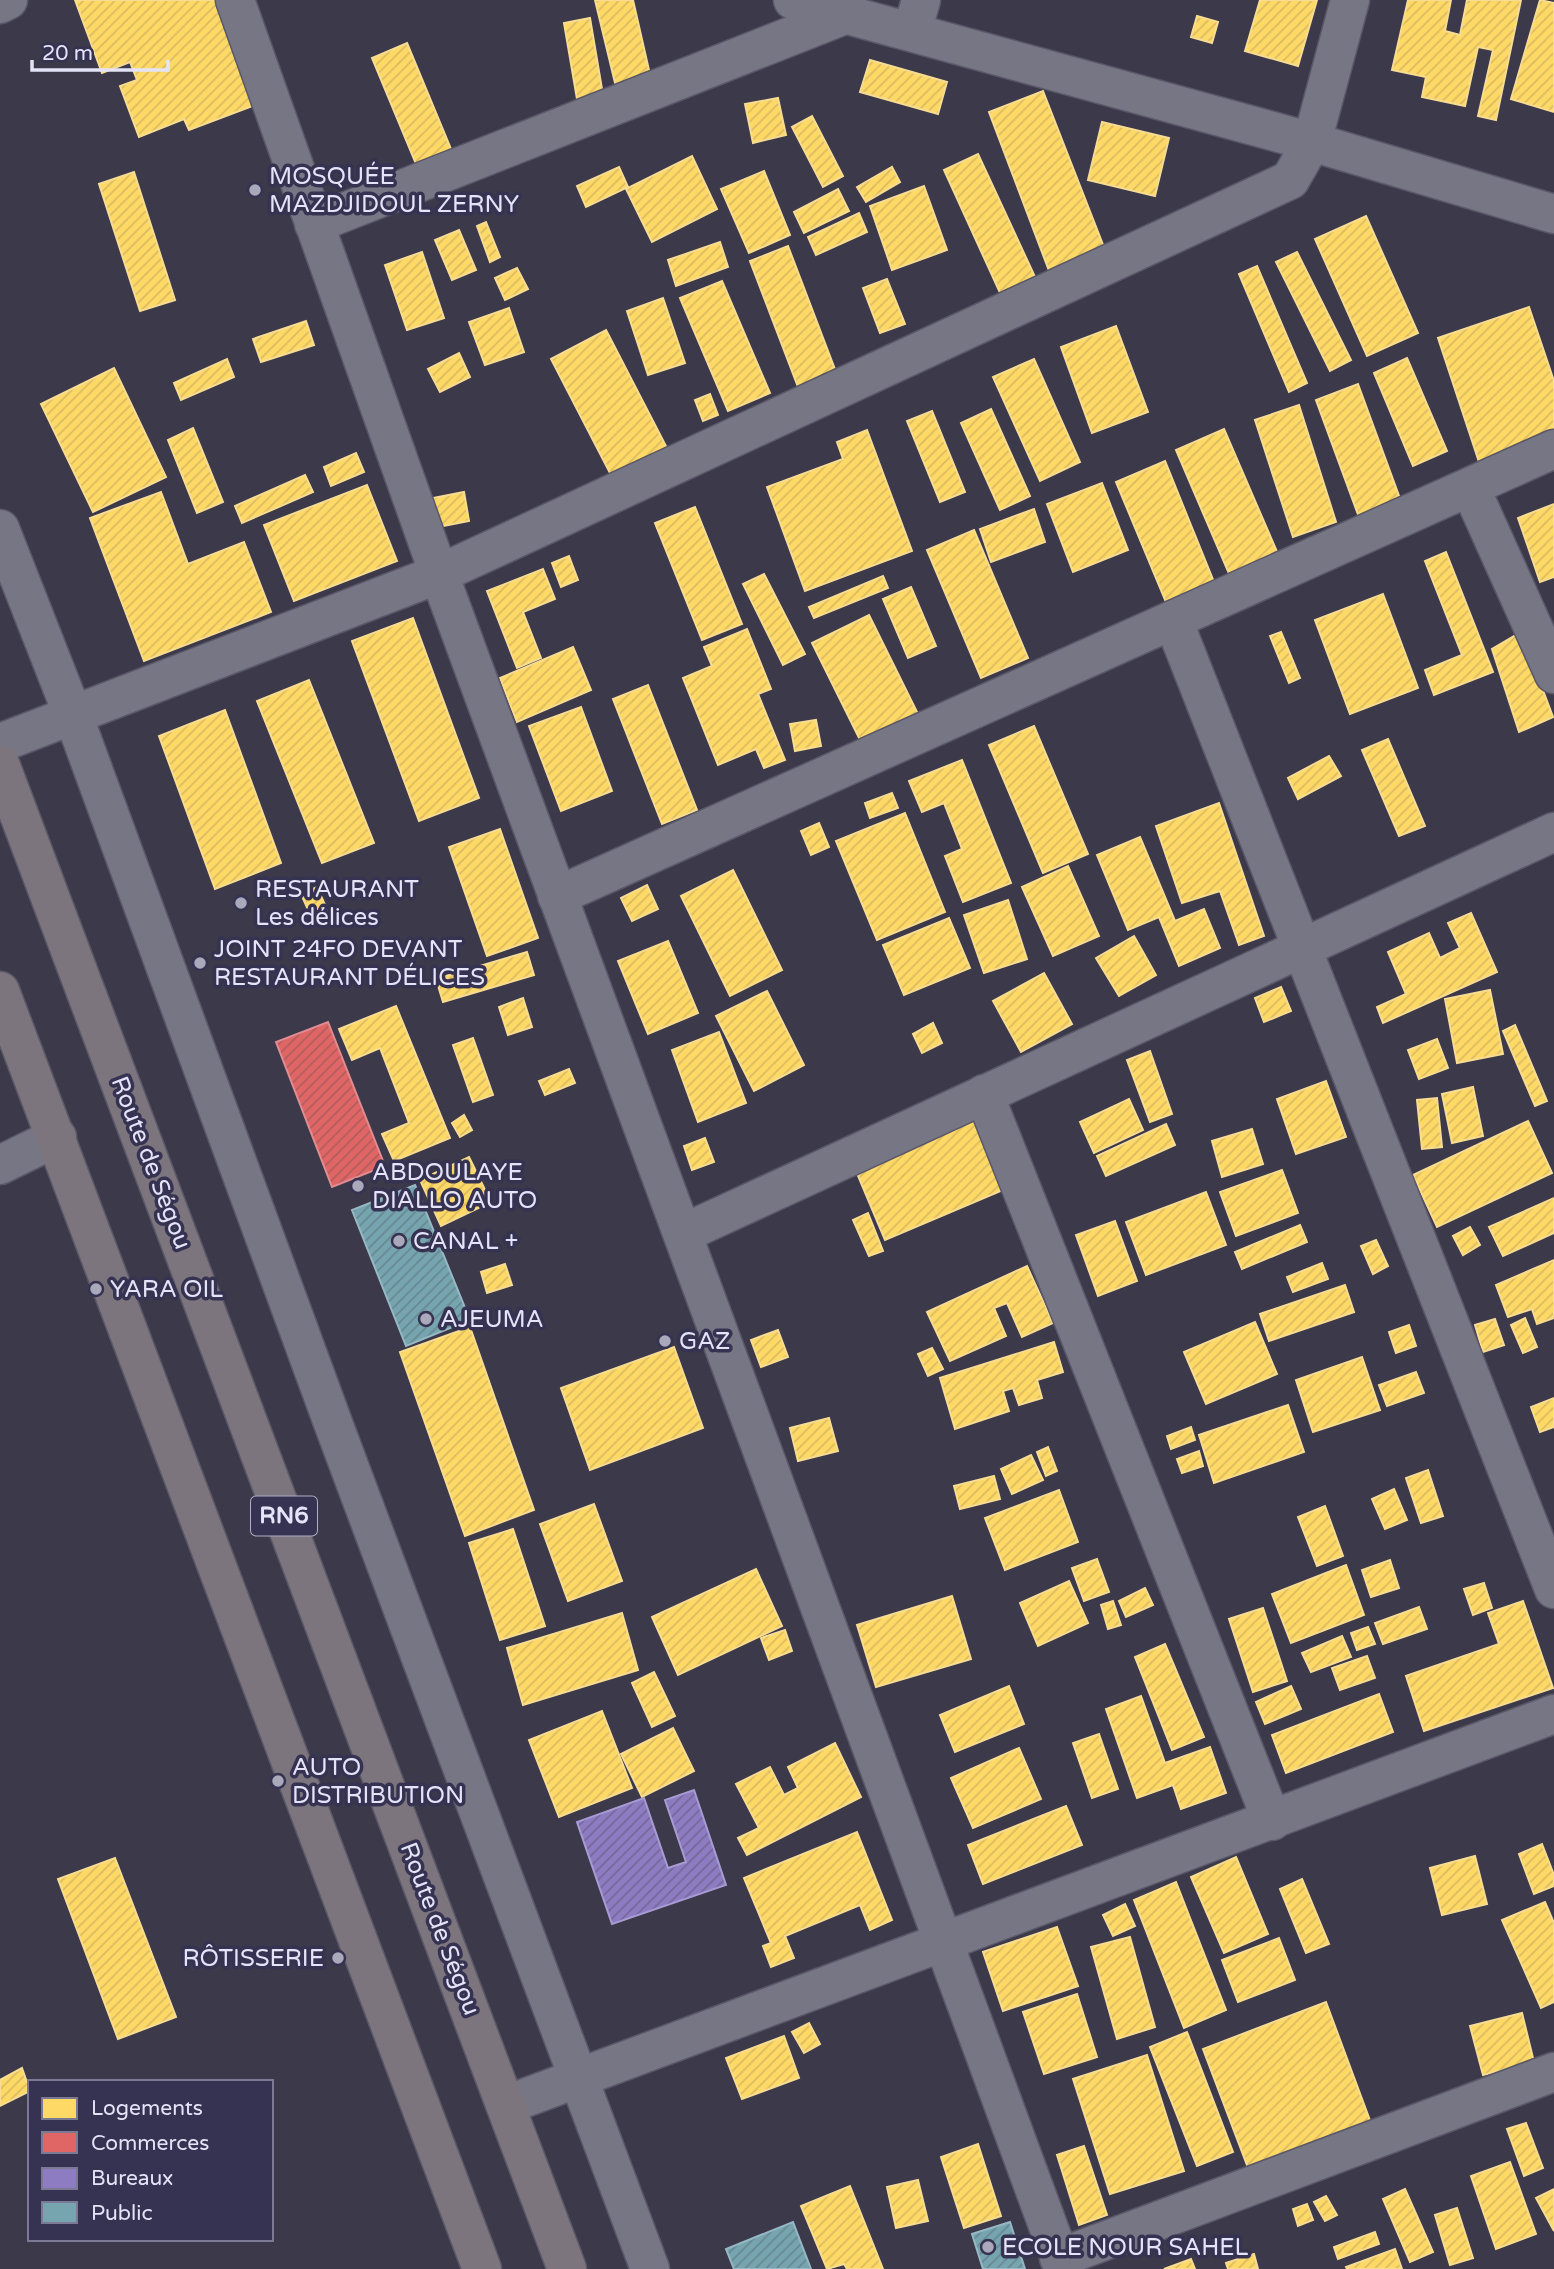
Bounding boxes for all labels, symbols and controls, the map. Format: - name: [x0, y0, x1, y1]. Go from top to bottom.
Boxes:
- scale bar: [32, 28, 168, 72]
- text: 20 m: [42, 41, 93, 66]
- place label: MOSQUÉE MAZDJIDOUL ZERNY: [269, 161, 519, 219]
- marker: MOSQUÉE MAZDJIDOUL ZERNY: [247, 182, 263, 198]
- place label: RESTAURANT Les délices: [255, 875, 419, 932]
- marker: RESTAURANT Les délices: [233, 895, 249, 911]
- place label: JOINT 24FO DEVANT RESTAURANT DÉLICES: [214, 935, 485, 992]
- marker: JOINT 24FO DEVANT RESTAURANT DÉLICES: [192, 955, 208, 971]
- street label: Route de Ségou: [105, 1072, 197, 1254]
- place label: ABDOULAYE DIALLO AUTO: [372, 1158, 537, 1215]
- marker: ABDOULAYE DIALLO AUTO: [350, 1178, 366, 1194]
- place label: CANAL +: [413, 1227, 518, 1256]
- marker: CANAL +: [391, 1233, 407, 1249]
- place label: YARA OIL: [110, 1275, 223, 1304]
- marker: YARA OIL: [88, 1281, 104, 1297]
- place label: AJEUMA: [440, 1305, 544, 1334]
- marker: AJEUMA: [418, 1311, 434, 1327]
- place label: GAZ: [679, 1327, 730, 1356]
- marker: GAZ: [657, 1333, 673, 1349]
- road number: RN6: [251, 1497, 317, 1536]
- place label: AUTO DISTRIBUTION: [292, 1753, 464, 1810]
- marker: AUTO DISTRIBUTION: [270, 1773, 286, 1789]
- street label: Route de Ségou: [394, 1838, 486, 2020]
- place label: RÔTISSERIE: [183, 1944, 324, 1973]
- marker: RÔTISSERIE: [330, 1950, 346, 1966]
- legend: [28, 2080, 273, 2241]
- text: Logements: [91, 2096, 203, 2121]
- text: Commerces: [91, 2131, 209, 2156]
- text: Bureaux: [91, 2166, 173, 2191]
- text: Public: [91, 2201, 153, 2226]
- place label: ECOLE NOUR SAHEL: [1002, 2233, 1249, 2262]
- marker: ECOLE NOUR SAHEL: [980, 2239, 996, 2255]

